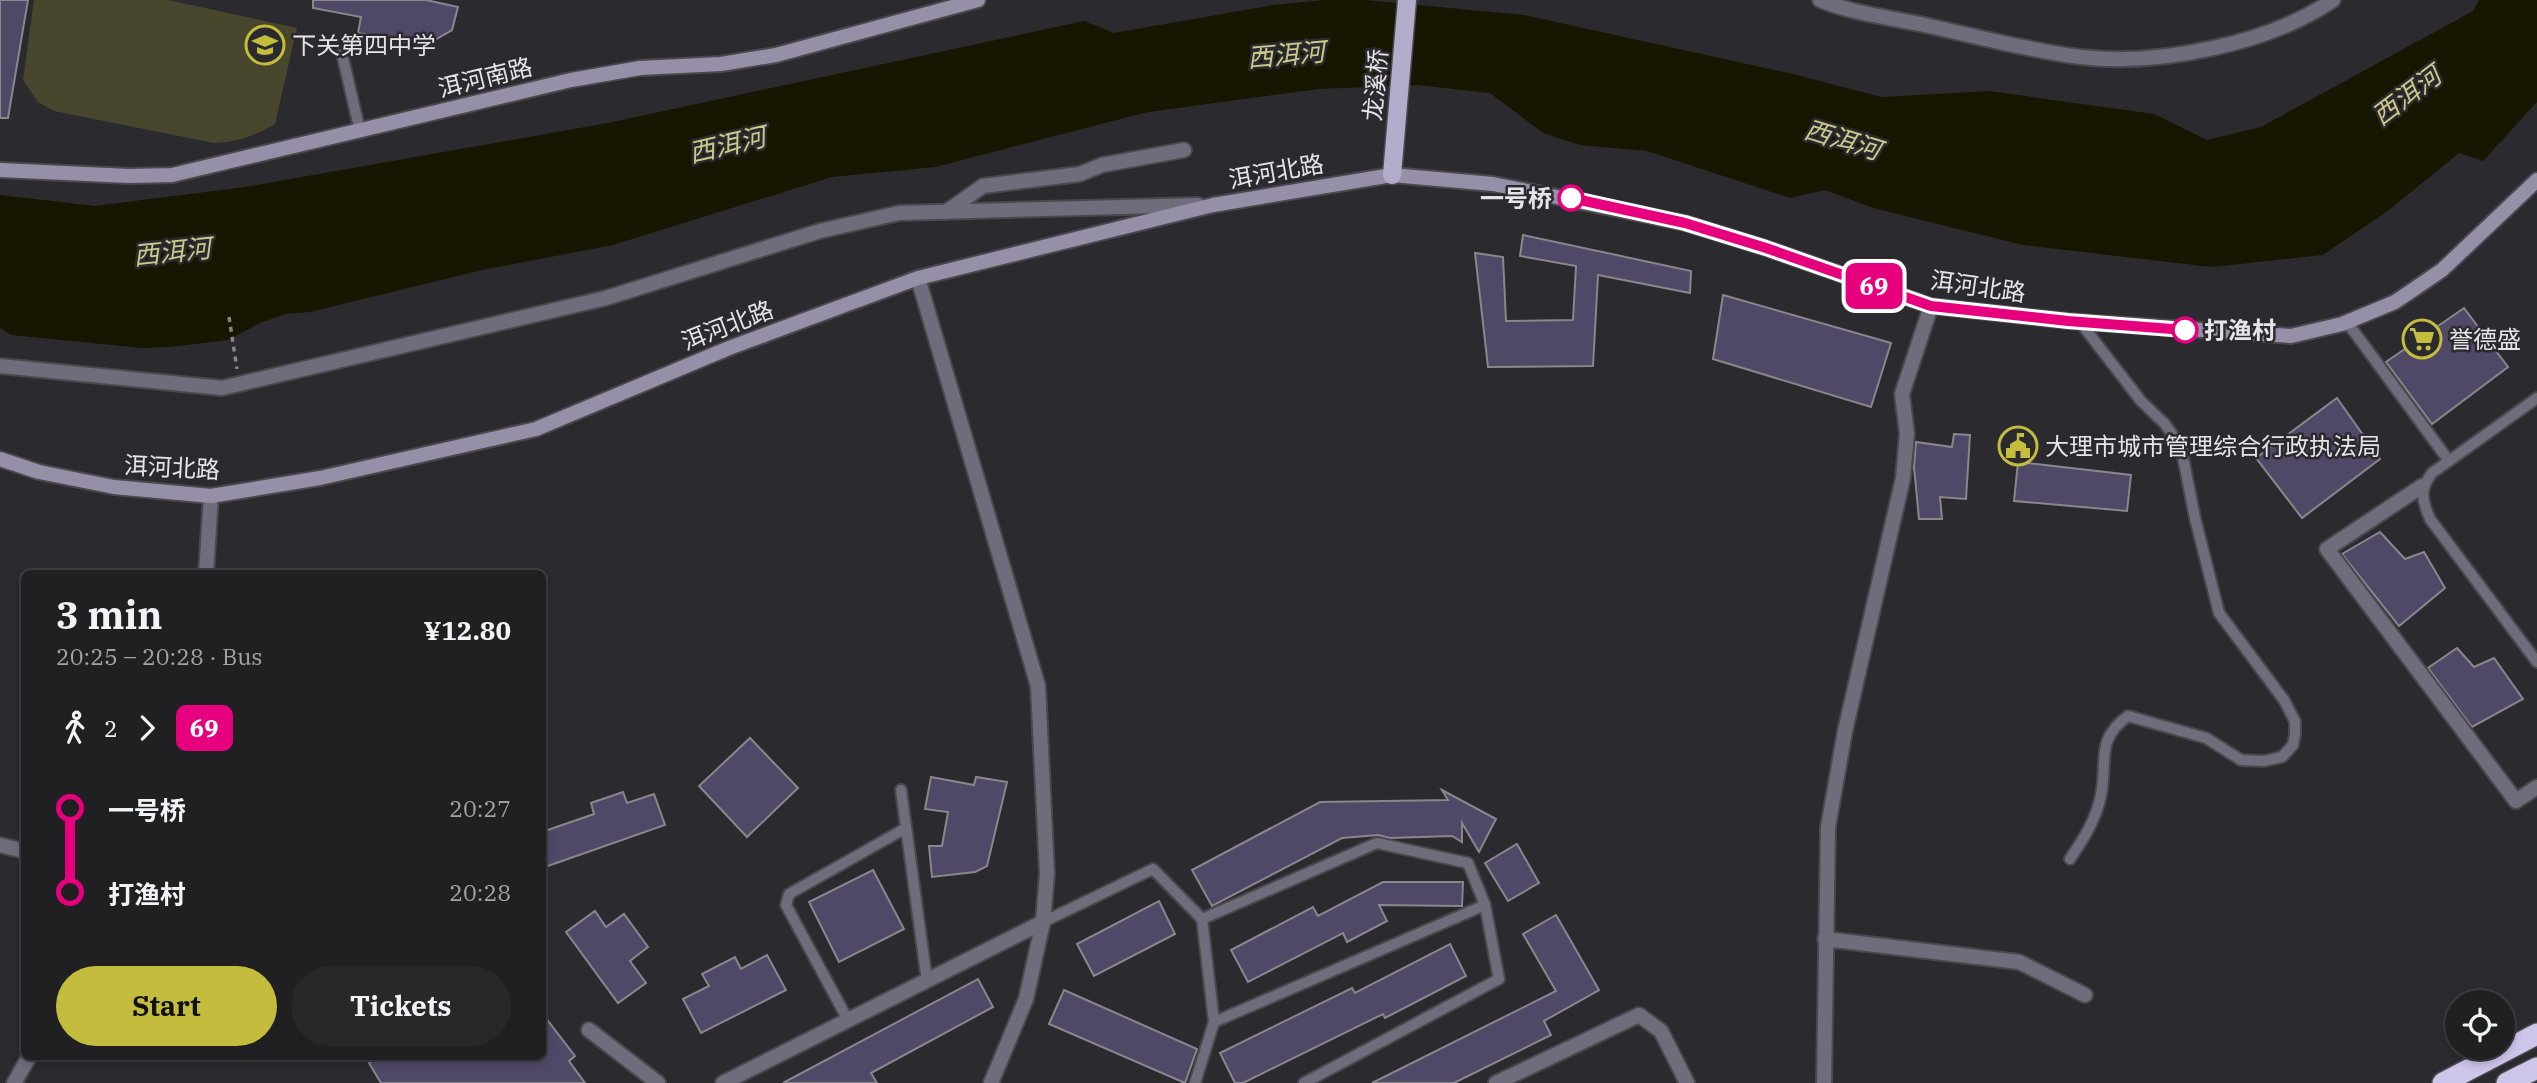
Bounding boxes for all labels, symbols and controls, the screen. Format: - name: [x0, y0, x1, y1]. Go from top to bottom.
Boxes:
- school or university icon: 下关第四中学: [244, 24, 286, 66]
- place label: 下关第四中学: [292, 29, 436, 61]
- water label: 西洱河: [1246, 33, 1331, 74]
- street label: 龙溪桥: [1356, 48, 1394, 122]
- street label: 洱河南路: [435, 50, 535, 104]
- water label: 西洱河: [2365, 55, 2451, 132]
- water label: 西洱河: [1801, 111, 1890, 168]
- water label: 西洱河: [685, 118, 774, 169]
- street label: 洱河北路: [1226, 147, 1326, 195]
- place label: 一号桥: [1480, 182, 1552, 214]
- marker: 一号桥: [1558, 185, 1584, 211]
- water label: 西洱河: [131, 229, 218, 272]
- line badge: 69: [1842, 263, 1906, 309]
- street label: 洱河北路: [1928, 263, 2028, 309]
- text: 69: [1860, 270, 1888, 302]
- street label: 洱河北路: [676, 293, 778, 357]
- place label: 打渔村: [2204, 314, 2276, 346]
- marker: 打渔村: [2172, 317, 2198, 343]
- supermarket icon: 誉德盛: [2401, 318, 2443, 360]
- place label: 誉德盛: [2449, 323, 2521, 355]
- public building icon: 大理市城市管理综合行政执法局: [1997, 425, 2039, 467]
- place label: 大理市城市管理综合行政执法局: [2045, 430, 2381, 462]
- street label: 洱河北路: [123, 449, 221, 485]
- text: 3 min: [56, 590, 162, 639]
- text: ¥12.80: [424, 613, 511, 647]
- text: 20:25 – 20:28 · Bus: [56, 641, 263, 671]
- icon: walk: [56, 709, 94, 747]
- icon: forward: [128, 709, 166, 747]
- text: 69: [190, 712, 219, 744]
- text: 2: [104, 713, 118, 743]
- text: 一号桥: [108, 793, 186, 827]
- text: 20:27: [449, 793, 511, 823]
- text: 打渔村: [108, 877, 186, 911]
- text: 20:28: [449, 877, 511, 907]
- button: Start: [56, 966, 277, 1046]
- button: Tickets: [291, 966, 511, 1046]
- map controls: [2445, 990, 2515, 1060]
- button: locate: [2445, 990, 2515, 1060]

